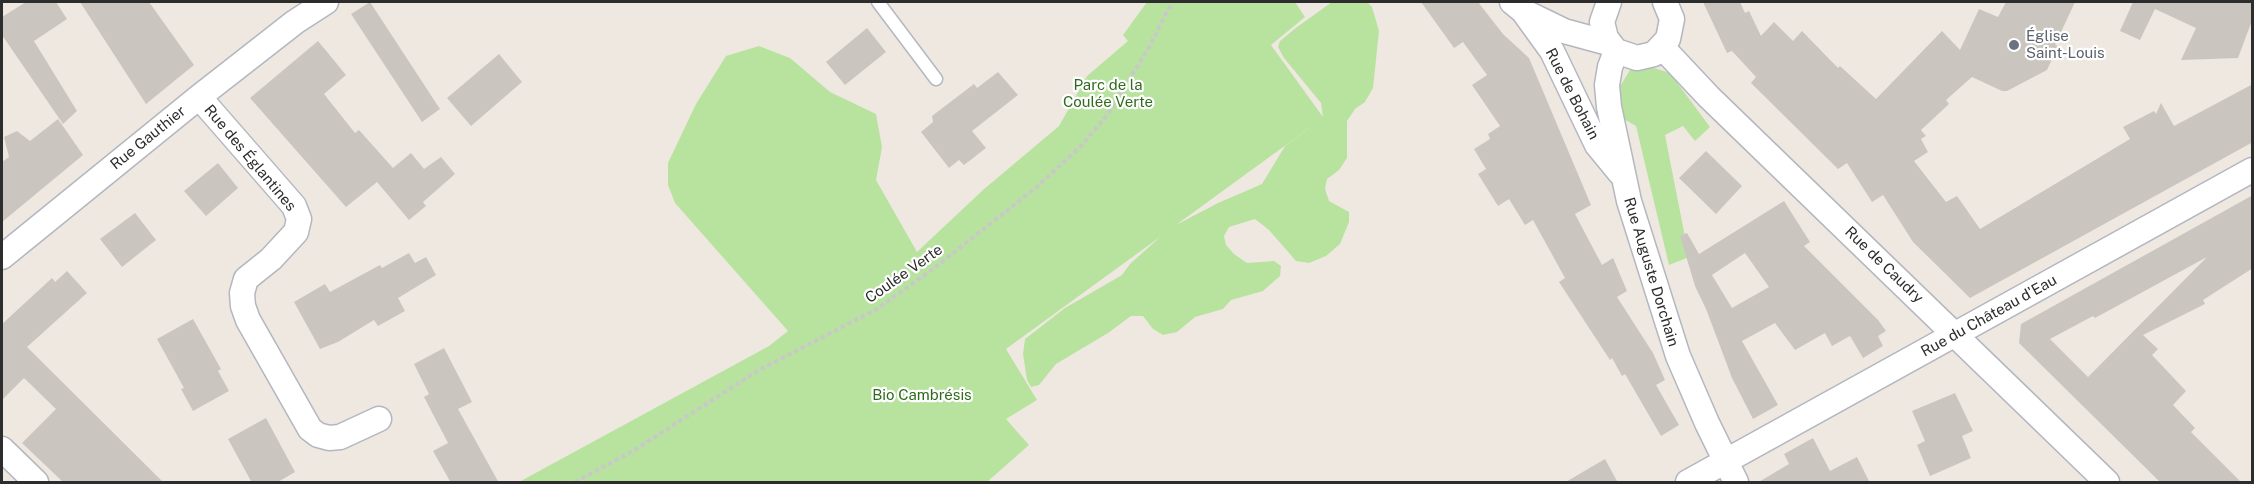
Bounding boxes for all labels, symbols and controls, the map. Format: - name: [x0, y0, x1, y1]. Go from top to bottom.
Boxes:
- place label: Église Saint-Louis: [2026, 27, 2104, 62]
- marker: Église Saint-Louis: [2007, 38, 2021, 52]
- street label: Rue de Bohain: [1541, 45, 1603, 143]
- park label: Parc de la Coulée Verte: [1063, 76, 1153, 111]
- street label: Rue des Églantines: [200, 101, 300, 215]
- street label: Rue Gauthier: [107, 102, 189, 174]
- street label: Rue Auguste Dorchain: [1620, 195, 1682, 349]
- street label: Rue de Caudry: [1841, 223, 1927, 307]
- street label: Coulée Verte: [862, 241, 946, 307]
- street label: Rue du Château d'Eau: [1918, 271, 2060, 361]
- park label: Bio Cambrésis: [872, 386, 972, 404]

